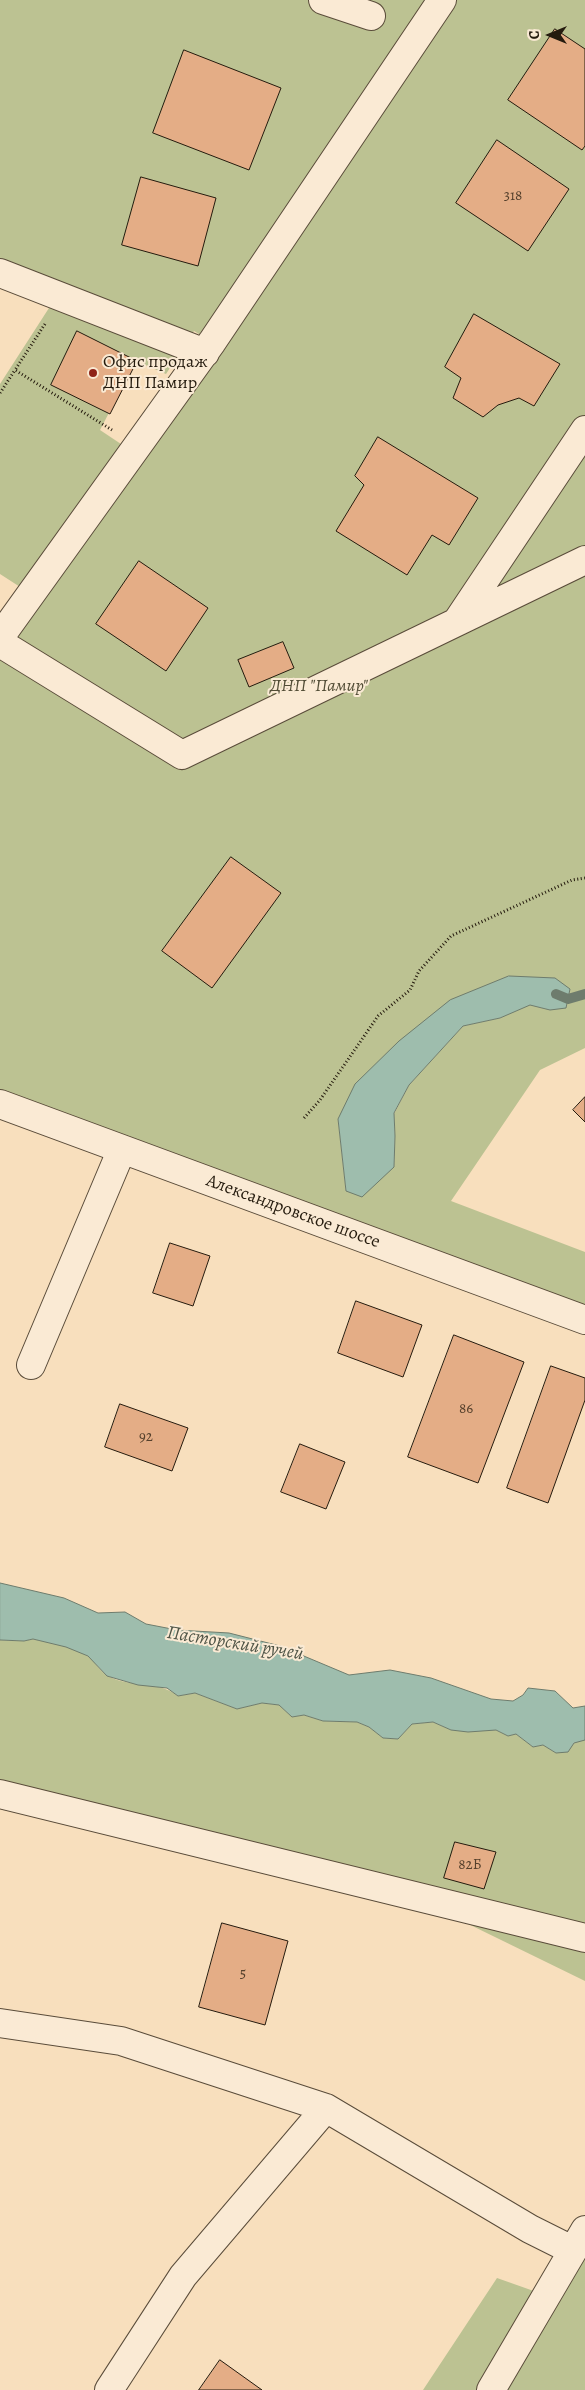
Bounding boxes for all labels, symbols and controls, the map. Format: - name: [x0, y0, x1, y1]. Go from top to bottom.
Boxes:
- north arrow: [525, 10, 575, 60]
- text: С: [525, 31, 544, 39]
- house number: 318: [504, 187, 522, 205]
- place label: Офис продаж ДНП Памир: [103, 352, 208, 394]
- marker: Офис продаж ДНП Памир: [87, 367, 99, 379]
- park label: ДНП "Памир": [270, 676, 368, 698]
- street label: Александровское шоссе: [203, 1170, 383, 1254]
- house number: 86: [459, 1400, 473, 1418]
- house number: 92: [139, 1428, 153, 1446]
- water label: Пасторский ручей: [165, 1622, 305, 1666]
- house number: 82Б: [458, 1856, 482, 1874]
- house number: 5: [240, 1965, 246, 1983]

